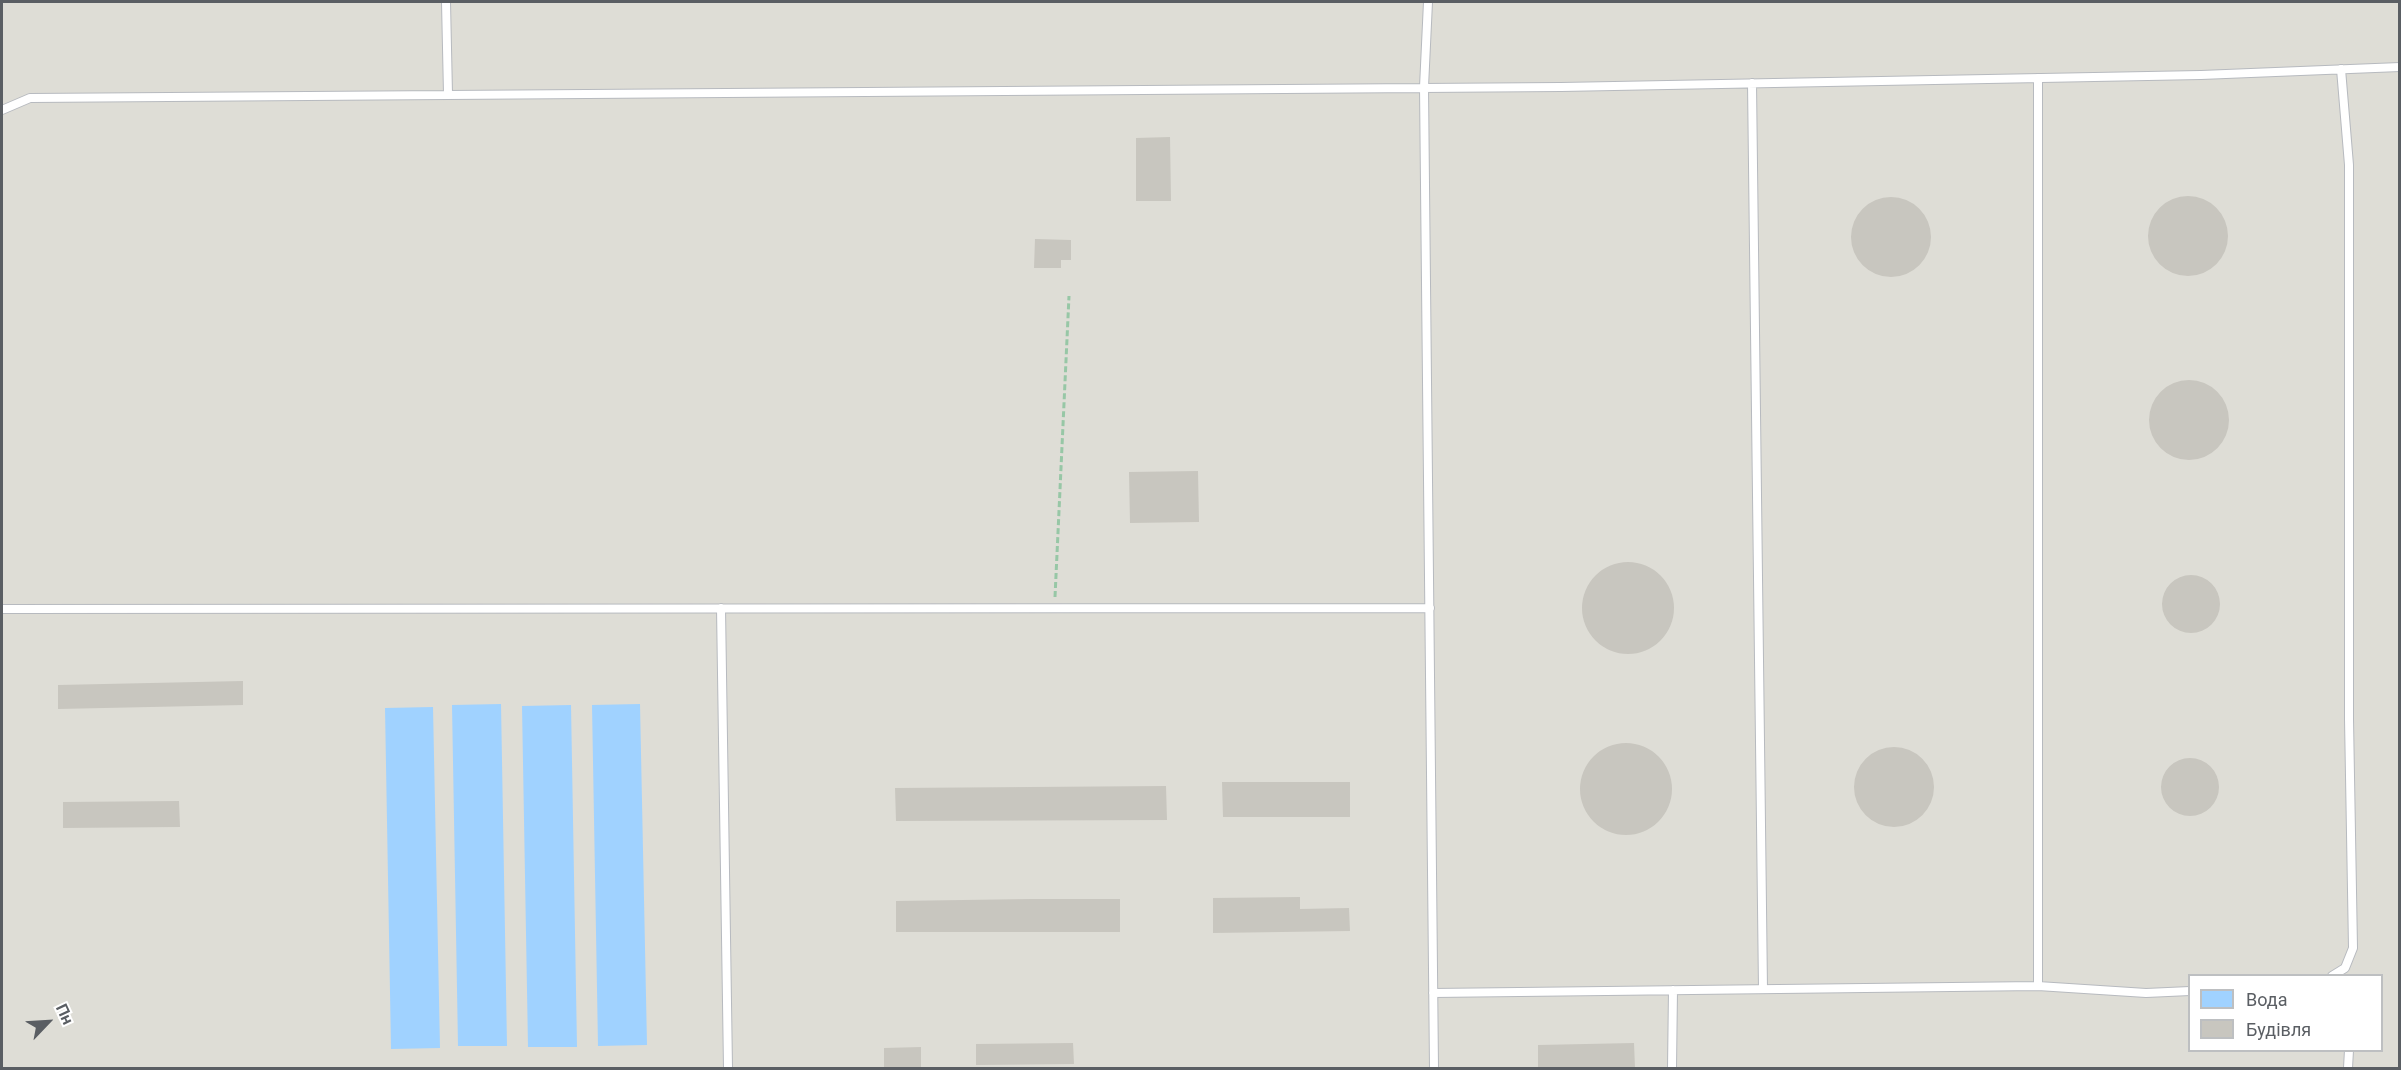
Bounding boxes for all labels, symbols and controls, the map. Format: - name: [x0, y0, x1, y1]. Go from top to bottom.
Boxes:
- legend: [2188, 974, 2383, 1052]
- text: Вода: [2246, 989, 2288, 1010]
- north arrow: [18, 992, 78, 1052]
- text: Пн: [52, 1001, 78, 1027]
- text: Будівля: [2246, 1019, 2311, 1040]

